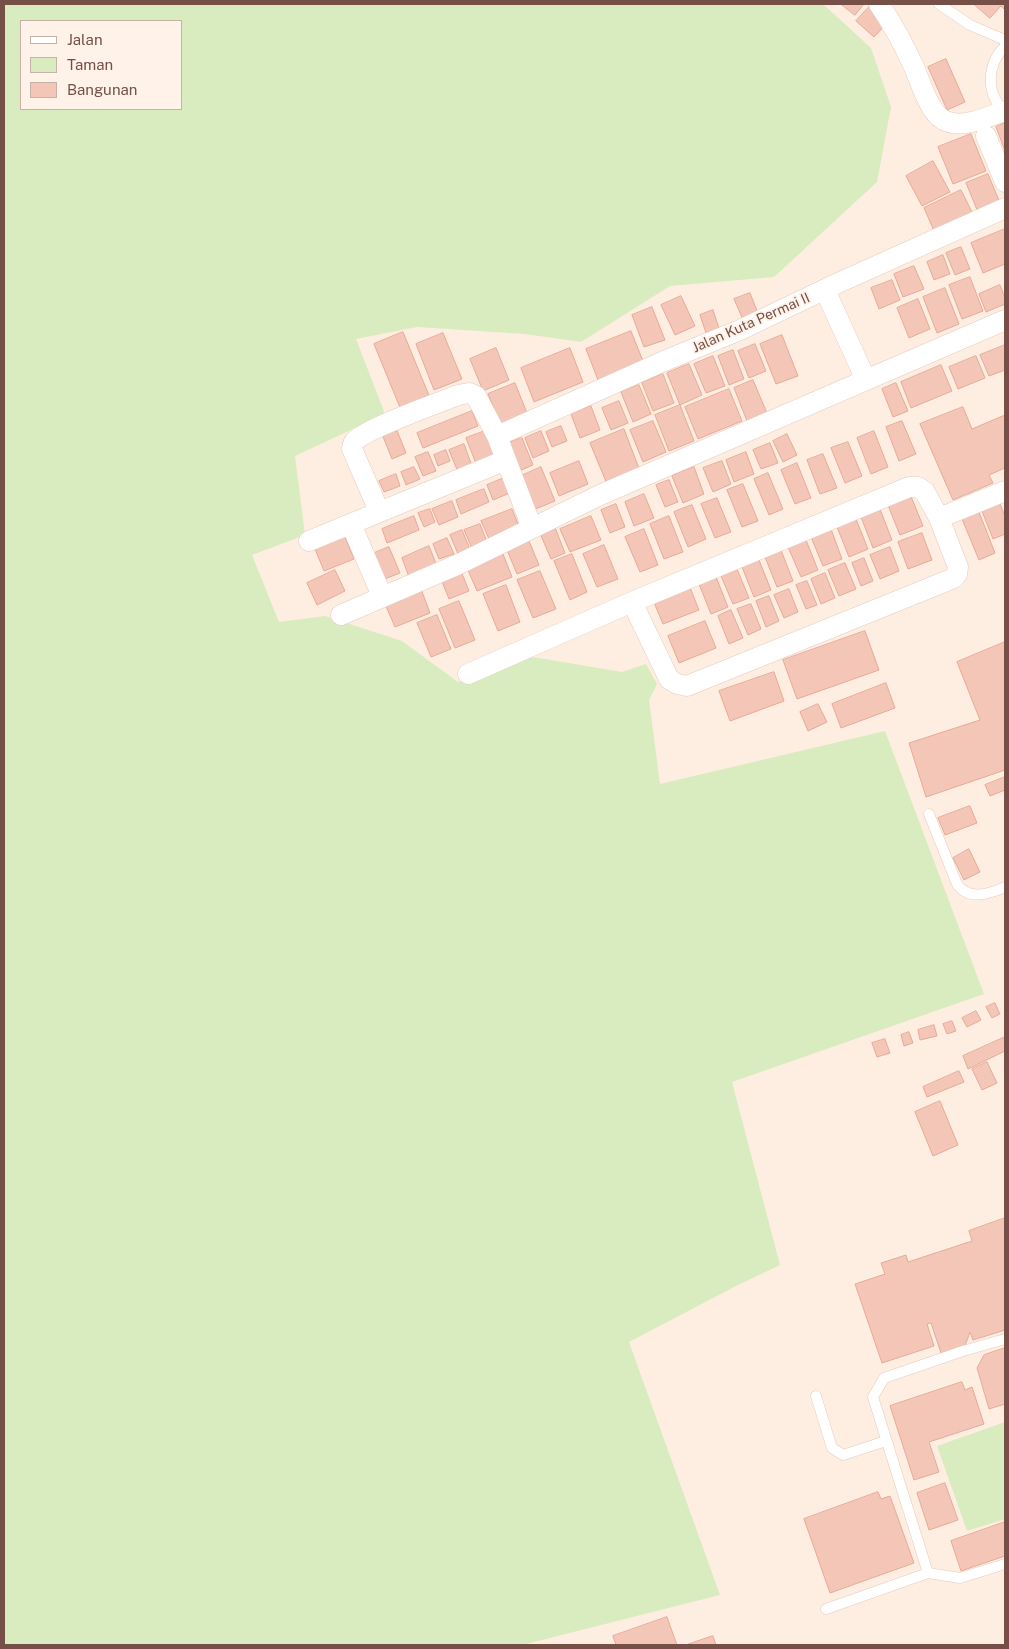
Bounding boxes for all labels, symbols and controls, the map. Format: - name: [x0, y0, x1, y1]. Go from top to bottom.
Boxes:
- legend: [20, 20, 182, 110]
- text: Jalan: [67, 31, 103, 48]
- text: Taman: [67, 56, 113, 73]
- text: Bangunan: [67, 81, 138, 98]
- street label: Jalan Kuta Permai II: [689, 289, 813, 357]

